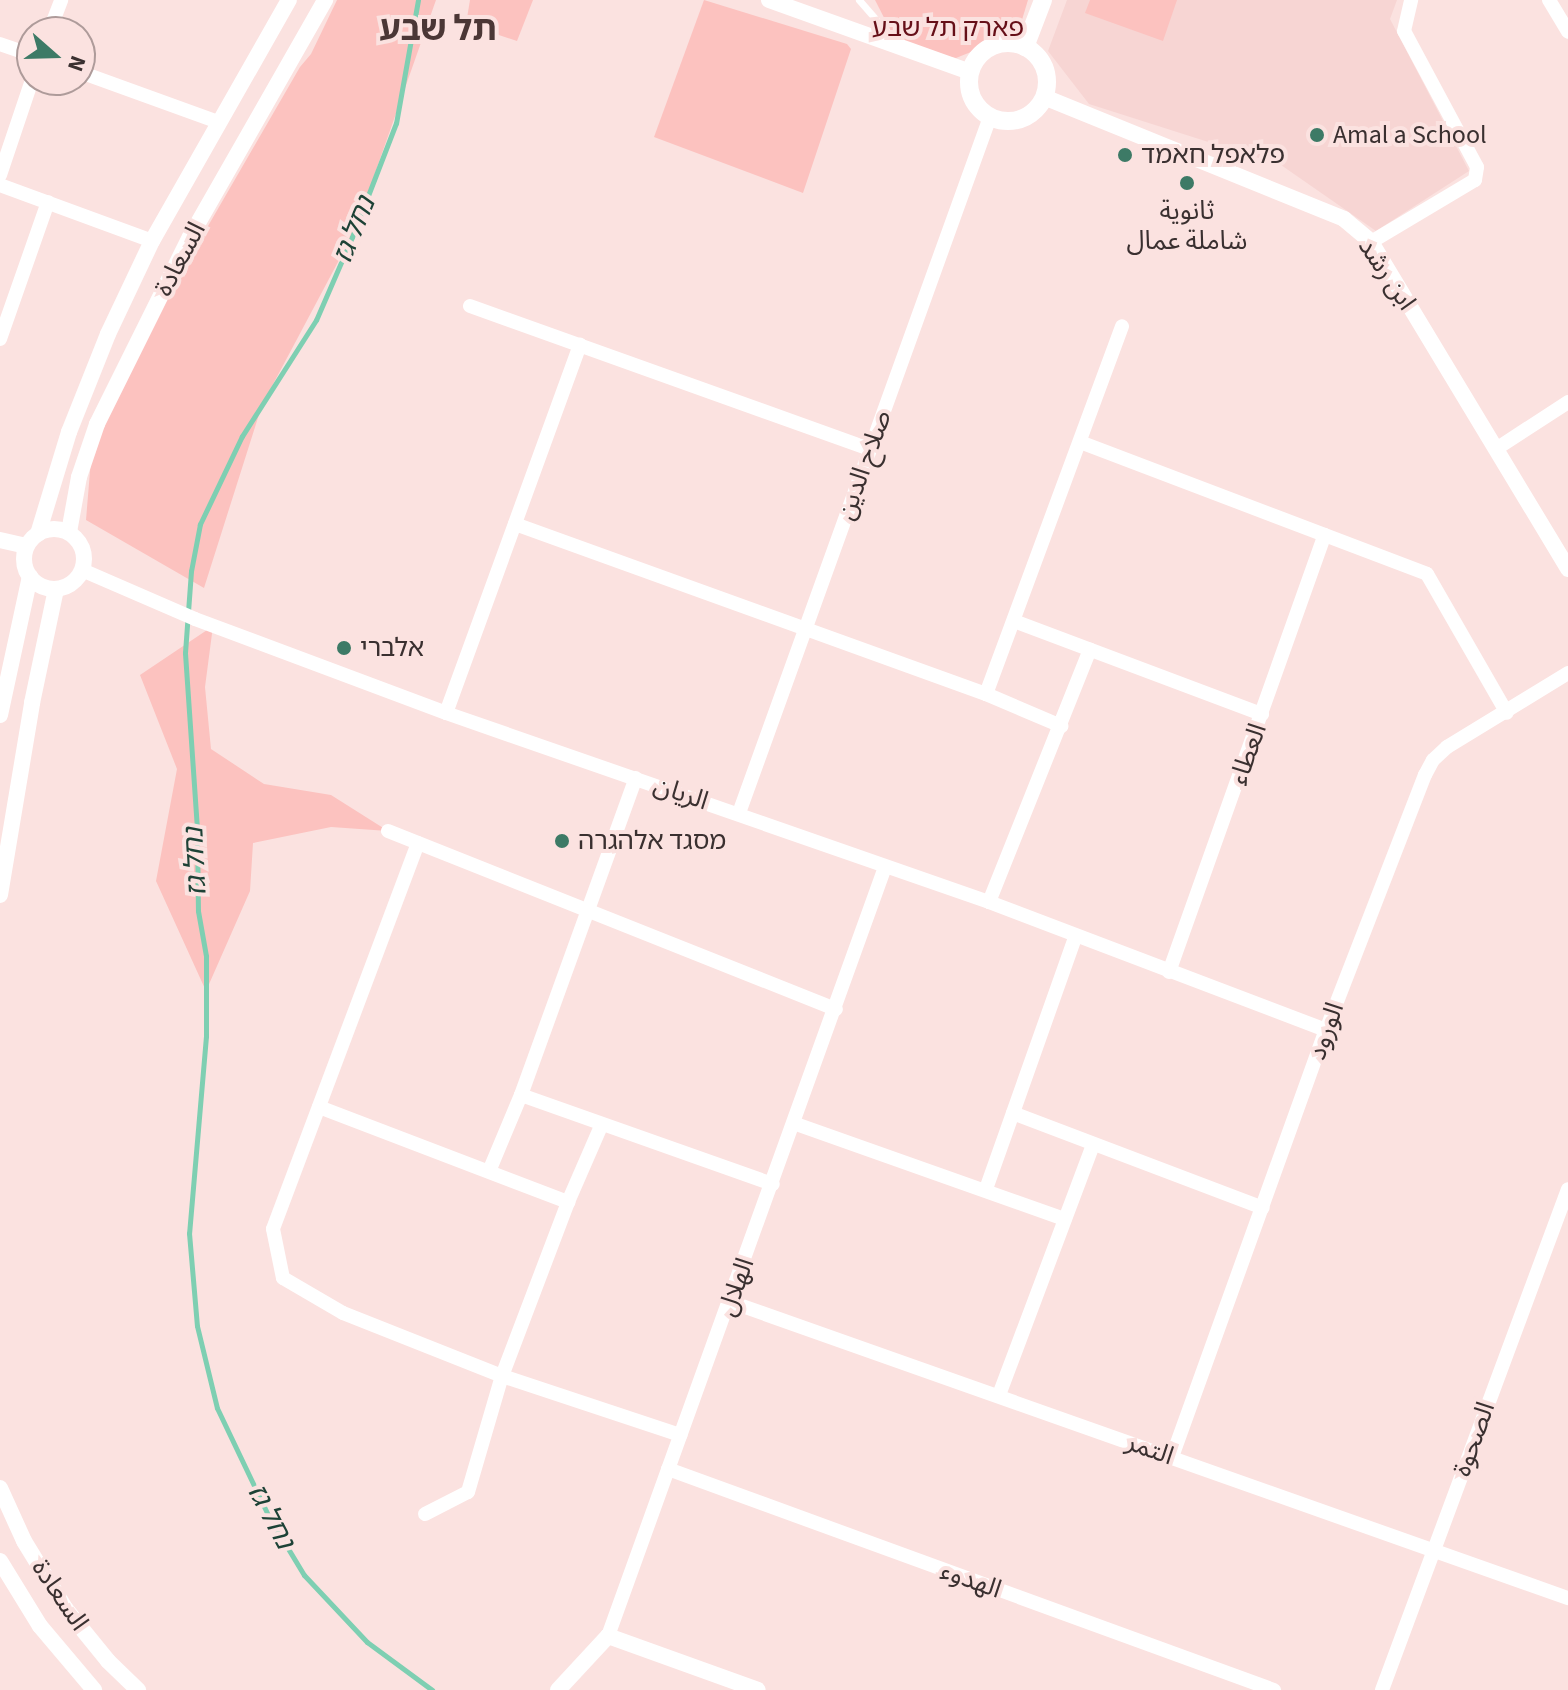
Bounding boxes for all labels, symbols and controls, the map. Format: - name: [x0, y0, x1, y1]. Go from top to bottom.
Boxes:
- district label: תל שבע: [379, 10, 497, 50]
- park label: פארק תל שבע: [872, 12, 1024, 44]
- north arrow: [16, 16, 96, 96]
- text: N: [59, 51, 94, 76]
- place label: Amal a School: [1333, 119, 1487, 151]
- marker: Amal a School: [1308, 126, 1326, 144]
- place label: פלאפל חאמד: [1141, 139, 1285, 171]
- marker: פלאפל חאמד: [1116, 146, 1134, 164]
- marker: ثانوية شاملة عمال: [1178, 174, 1196, 192]
- water label: נחל גז: [325, 192, 383, 268]
- place label: ثانوية شاملة عمال: [1127, 195, 1247, 256]
- street label: السعادة: [148, 217, 212, 301]
- street label: ابن رشد: [1352, 232, 1422, 316]
- street label: صلاح الدين: [830, 406, 898, 524]
- place label: אלברי: [360, 632, 424, 664]
- marker: אלברי: [335, 639, 353, 657]
- street label: العطاء: [1223, 719, 1273, 789]
- street label: الريان: [650, 769, 712, 817]
- place label: מסגד אלהגרה: [578, 825, 726, 857]
- water label: נחל גז: [176, 827, 214, 897]
- marker: מסגד אלהגרה: [553, 832, 571, 850]
- street label: الورود: [1301, 998, 1351, 1064]
- street label: الهلال: [711, 1254, 761, 1320]
- street label: الصحوة: [1446, 1397, 1502, 1481]
- street label: التمر: [1122, 1426, 1178, 1472]
- water label: נחל גז: [240, 1478, 302, 1554]
- street label: السعادة: [25, 1553, 95, 1637]
- street label: الهدوء: [936, 1555, 1006, 1605]

